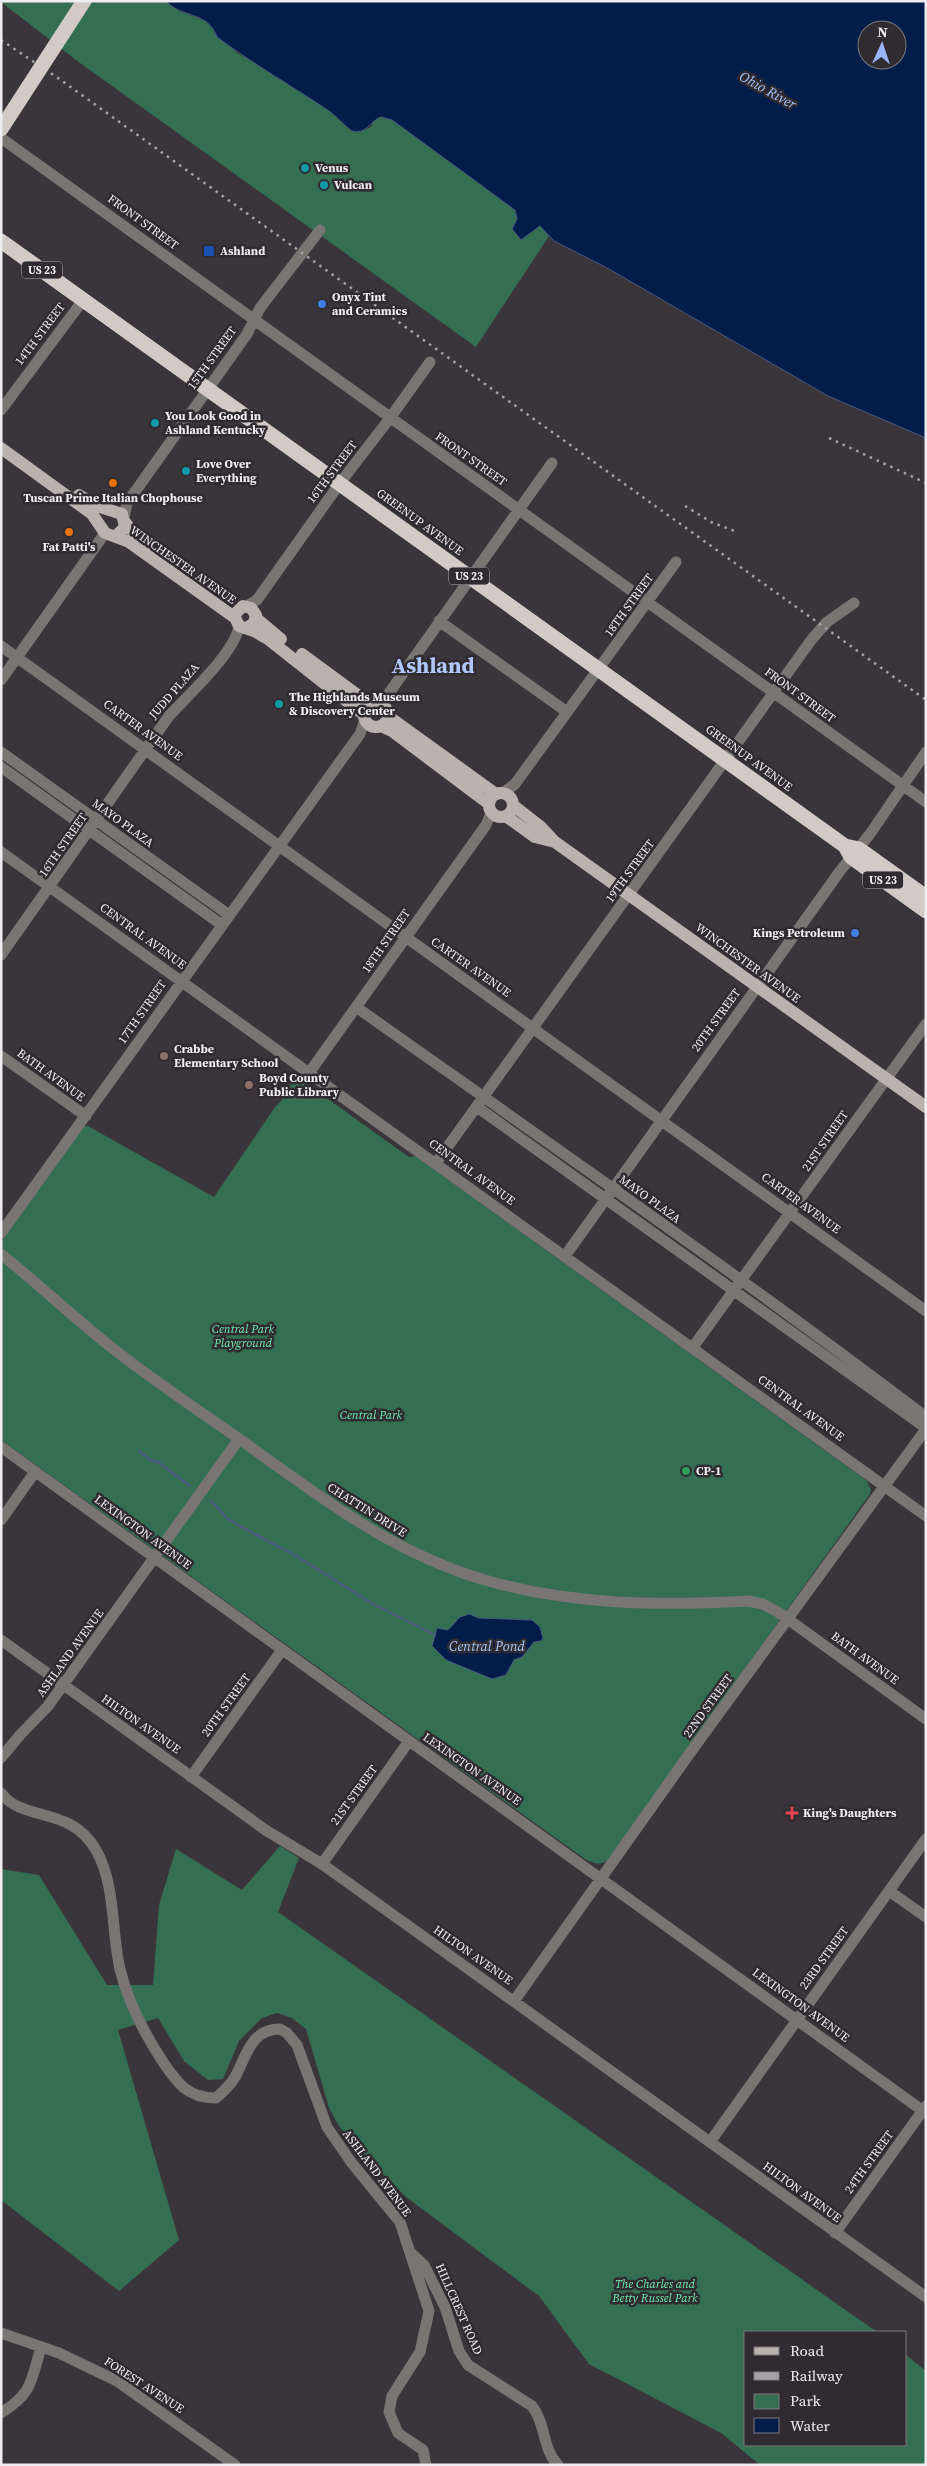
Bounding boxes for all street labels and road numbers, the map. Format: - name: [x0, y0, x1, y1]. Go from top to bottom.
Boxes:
- street label: FRONT STREET: [104, 191, 182, 254]
- road number: US 23: [22, 262, 62, 278]
- street label: 14TH STREET: [11, 299, 69, 368]
- street label: 15TH STREET: [184, 323, 241, 393]
- street label: FRONT STREET: [432, 428, 511, 490]
- street label: 16TH STREET: [303, 437, 361, 506]
- street label: GREENUP AVENUE: [373, 485, 467, 559]
- street label: WINCHESTER AVENUE: [127, 522, 239, 608]
- road number: US 23: [449, 568, 489, 584]
- street label: 18TH STREET: [601, 570, 658, 640]
- street label: JUDD PLAZA: [145, 660, 203, 723]
- street label: FRONT STREET: [761, 664, 839, 727]
- street label: CARTER AVENUE: [100, 696, 186, 764]
- street label: GREENUP AVENUE: [702, 721, 796, 795]
- street label: MAYO PLAZA: [89, 795, 157, 851]
- street label: 16TH STREET: [35, 809, 91, 880]
- street label: 19TH STREET: [602, 836, 659, 906]
- road number: US 23: [863, 872, 903, 888]
- street label: CENTRAL AVENUE: [97, 899, 189, 973]
- street label: 18TH STREET: [358, 905, 414, 976]
- street label: WINCHESTER AVENUE: [692, 919, 804, 1007]
- street label: CARTER AVENUE: [428, 933, 514, 1001]
- street label: 17TH STREET: [114, 976, 170, 1047]
- street label: 20TH STREET: [688, 985, 745, 1055]
- street label: BATH AVENUE: [14, 1045, 88, 1105]
- street label: 21ST STREET: [798, 1107, 852, 1175]
- street label: CENTRAL AVENUE: [426, 1135, 518, 1209]
- street label: CARTER AVENUE: [758, 1169, 844, 1237]
- street label: MAYO PLAZA: [616, 1171, 684, 1227]
- street label: CENTRAL AVENUE: [755, 1371, 847, 1445]
- street label: CHATTIN DRIVE: [324, 1479, 410, 1541]
- street label: LEXINGTON AVENUE: [91, 1491, 195, 1573]
- street label: ASHLAND AVENUE: [33, 1606, 107, 1700]
- street label: BATH AVENUE: [828, 1628, 902, 1688]
- street label: 20TH STREET: [198, 1670, 255, 1740]
- street label: 22ND STREET: [680, 1670, 737, 1741]
- street label: HILTON AVENUE: [98, 1691, 184, 1757]
- street label: LEXINGTON AVENUE: [420, 1729, 524, 1809]
- street label: 21ST STREET: [327, 1761, 382, 1828]
- street label: HILTON AVENUE: [430, 1922, 516, 1988]
- street label: 23RD STREET: [796, 1923, 853, 1993]
- street label: LEXINGTON AVENUE: [749, 1964, 853, 2046]
- street label: ASHLAND AVENUE: [339, 2126, 415, 2220]
- street label: 24TH STREET: [841, 2127, 898, 2197]
- street label: HILTON AVENUE: [760, 2158, 844, 2226]
- street label: HILLCREST ROAD: [432, 2261, 486, 2357]
- street label: FOREST AVENUE: [101, 2353, 187, 2417]

